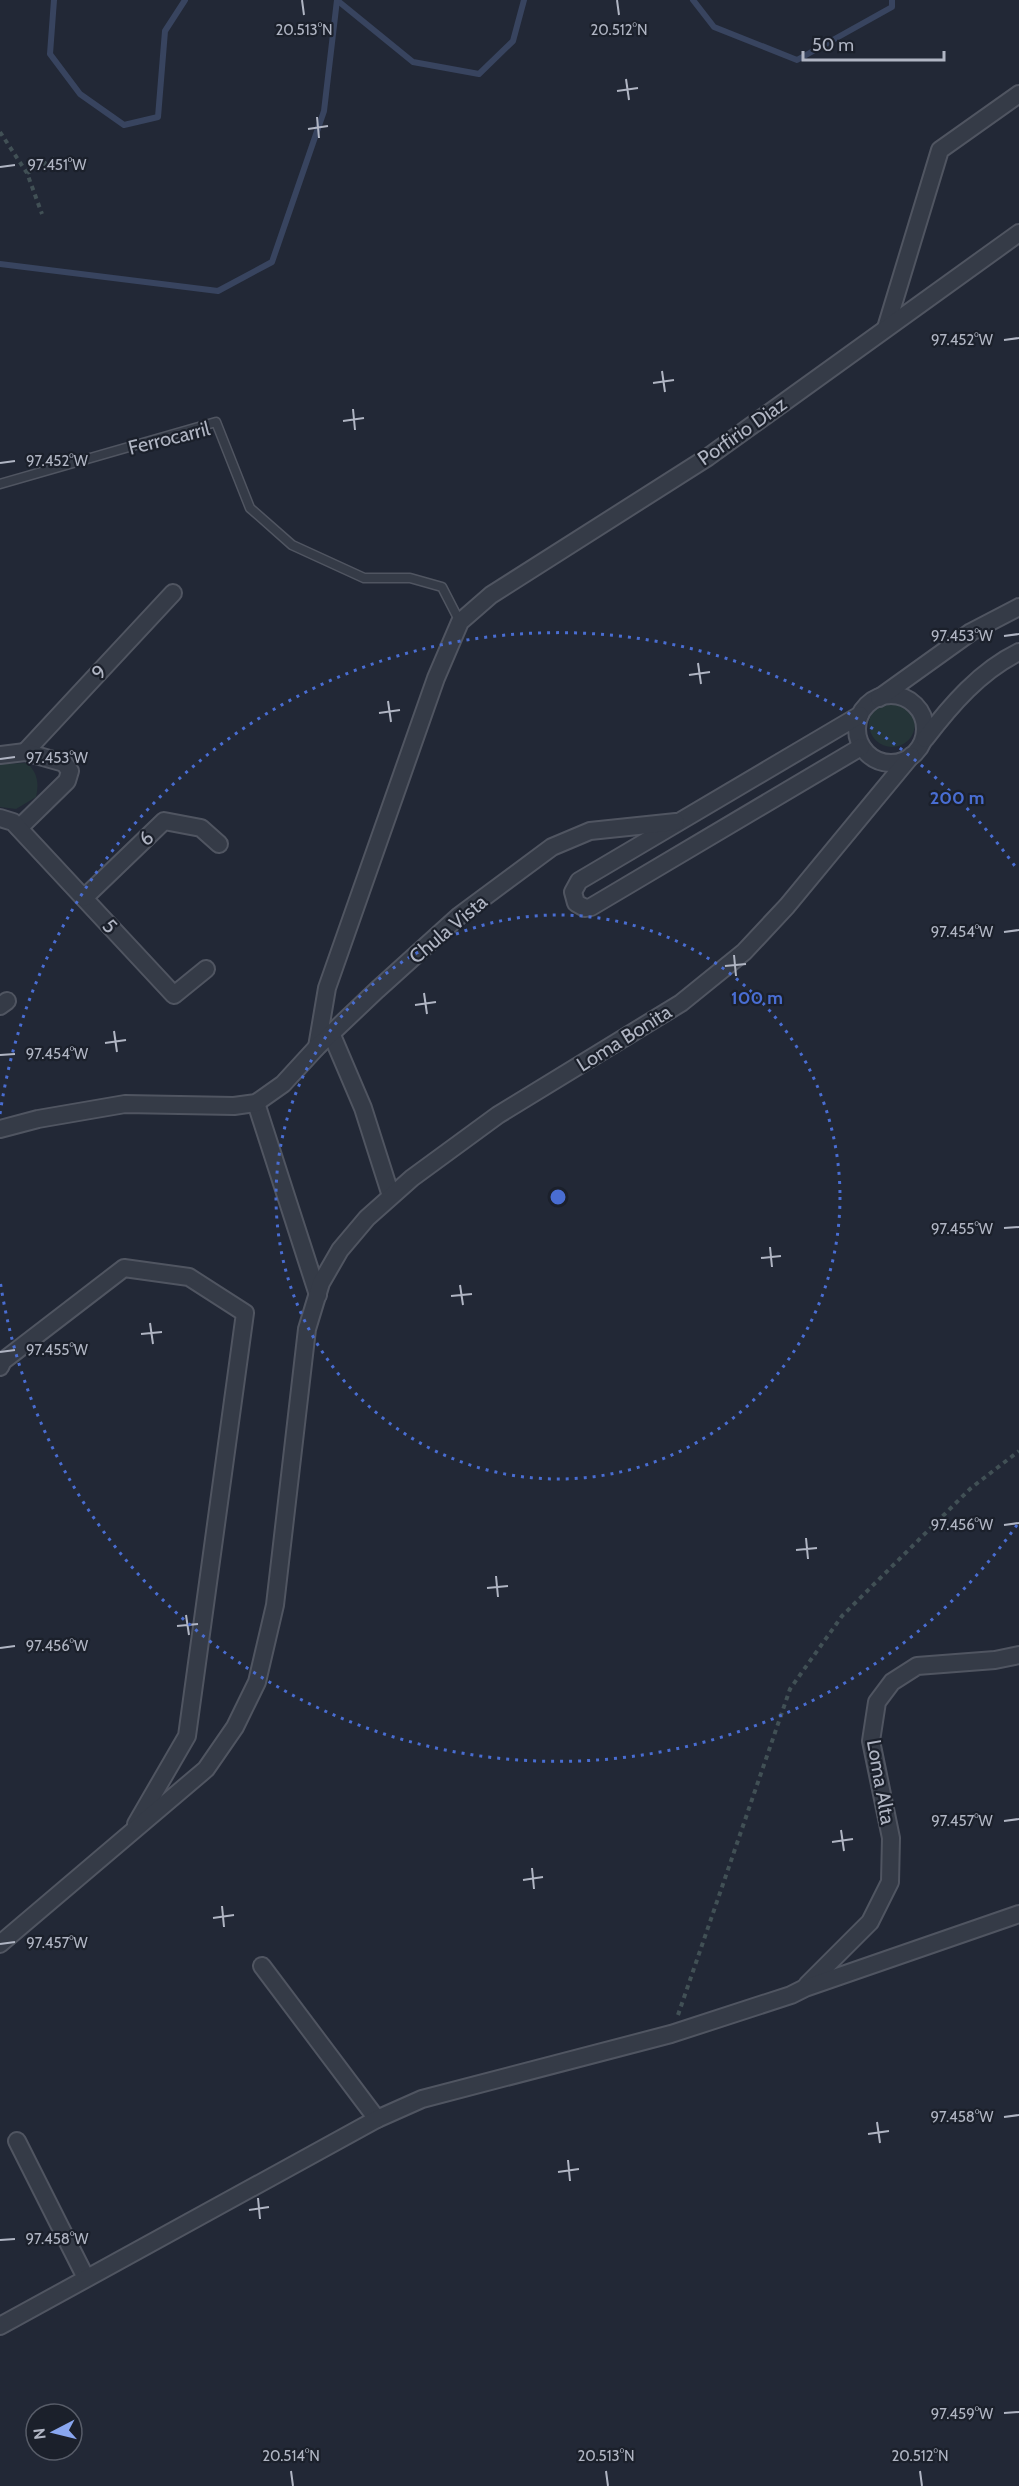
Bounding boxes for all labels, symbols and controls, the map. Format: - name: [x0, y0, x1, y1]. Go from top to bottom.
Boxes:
- text: 20.513°N: [275, 21, 333, 39]
- text: 20.512°N: [591, 21, 647, 39]
- scale bar: [803, 24, 944, 62]
- text: 50 m: [812, 34, 854, 56]
- text: 97.451°W: [28, 156, 87, 174]
- text: 97.452°W: [931, 331, 994, 349]
- street label: Porfirio Diaz: [693, 392, 791, 470]
- street label: Ferrocarril: [126, 416, 213, 460]
- text: 97.452°W: [26, 452, 89, 470]
- text: 97.453°W: [931, 627, 994, 645]
- street label: 9: [86, 660, 112, 684]
- text: 97.453°W: [26, 749, 89, 767]
- text: 200 m: [930, 787, 984, 809]
- street label: 6: [134, 825, 158, 851]
- street label: Chula Vista: [404, 889, 492, 969]
- street label: 5: [98, 914, 122, 938]
- text: 97.454°W: [931, 923, 994, 941]
- text: 100 m: [731, 987, 783, 1009]
- street label: Loma Bonita: [572, 999, 676, 1077]
- text: 97.454°W: [26, 1045, 89, 1063]
- centre of rings: [548, 1187, 568, 1207]
- text: 97.455°W: [931, 1220, 994, 1238]
- text: 97.455°W: [26, 1341, 89, 1359]
- text: 97.456°W: [931, 1516, 994, 1534]
- text: 97.456°W: [26, 1637, 89, 1655]
- street label: Loma Alta: [862, 1738, 900, 1827]
- text: 97.457°W: [931, 1812, 994, 1830]
- text: 97.457°W: [26, 1934, 89, 1952]
- text: 97.458°W: [930, 2108, 994, 2126]
- text: 97.458°W: [25, 2230, 89, 2248]
- north arrow: [24, 2402, 84, 2462]
- text: 97.459°W: [931, 2405, 994, 2423]
- text: N: [29, 2427, 50, 2441]
- text: 20.514°N: [262, 2447, 320, 2465]
- text: 20.513°N: [577, 2447, 635, 2465]
- text: 20.512°N: [892, 2447, 948, 2465]

